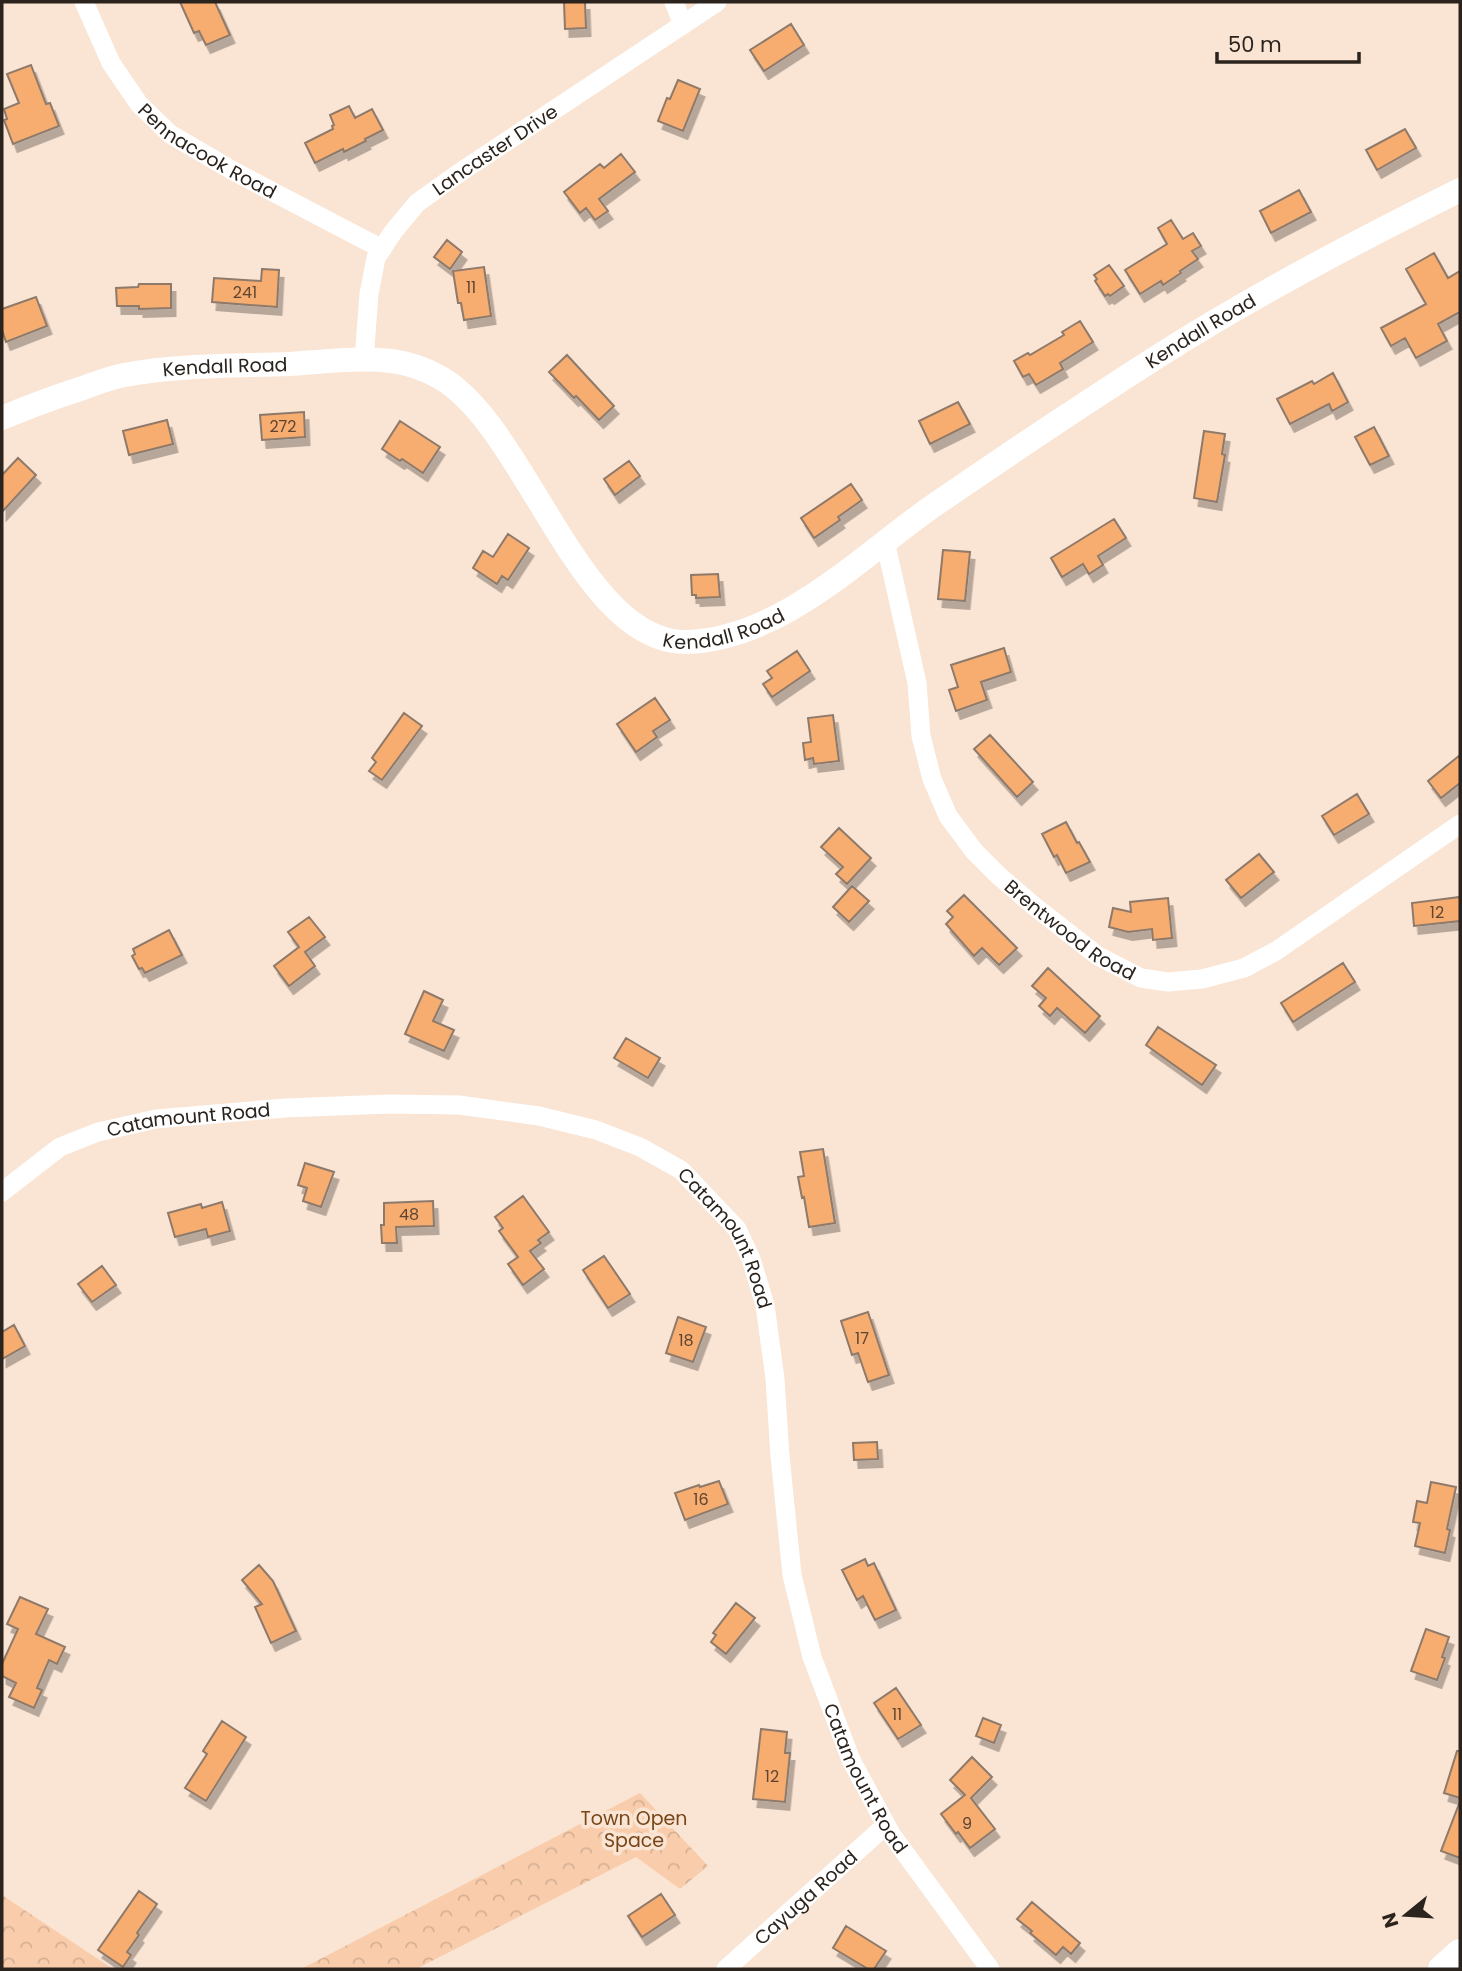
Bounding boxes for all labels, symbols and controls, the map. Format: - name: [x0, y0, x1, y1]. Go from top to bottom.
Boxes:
- scale bar: [1217, 21, 1359, 65]
- text: 50 m: [1228, 30, 1282, 59]
- street label: Pennacook Road: [132, 97, 281, 205]
- street label: Lancaster Drive: [427, 98, 563, 202]
- house number: 11: [466, 276, 476, 299]
- house number: 241: [233, 281, 257, 304]
- street label: Kendall Road: [1140, 287, 1261, 375]
- street label: Kendall Road: [161, 351, 288, 383]
- house number: 272: [269, 415, 297, 438]
- street label: Kendall Road: [660, 602, 789, 656]
- street label: Brentwood Road: [998, 873, 1140, 987]
- house number: 12: [1430, 901, 1444, 924]
- street label: Catamount Road: [104, 1096, 272, 1144]
- street label: Catamount Road: [671, 1162, 778, 1312]
- house number: 48: [399, 1203, 419, 1226]
- house number: 17: [855, 1327, 869, 1350]
- house number: 18: [678, 1329, 694, 1352]
- house number: 16: [693, 1488, 709, 1511]
- street label: Catamount Road: [817, 1699, 914, 1859]
- house number: 11: [892, 1703, 902, 1726]
- house number: 12: [765, 1765, 779, 1788]
- park label: Town Open Space: [581, 1805, 687, 1854]
- house number: 9: [962, 1812, 972, 1835]
- street label: Cayuga Road: [748, 1844, 863, 1952]
- north arrow: [1371, 1880, 1441, 1950]
- text: N: [1375, 1909, 1405, 1931]

